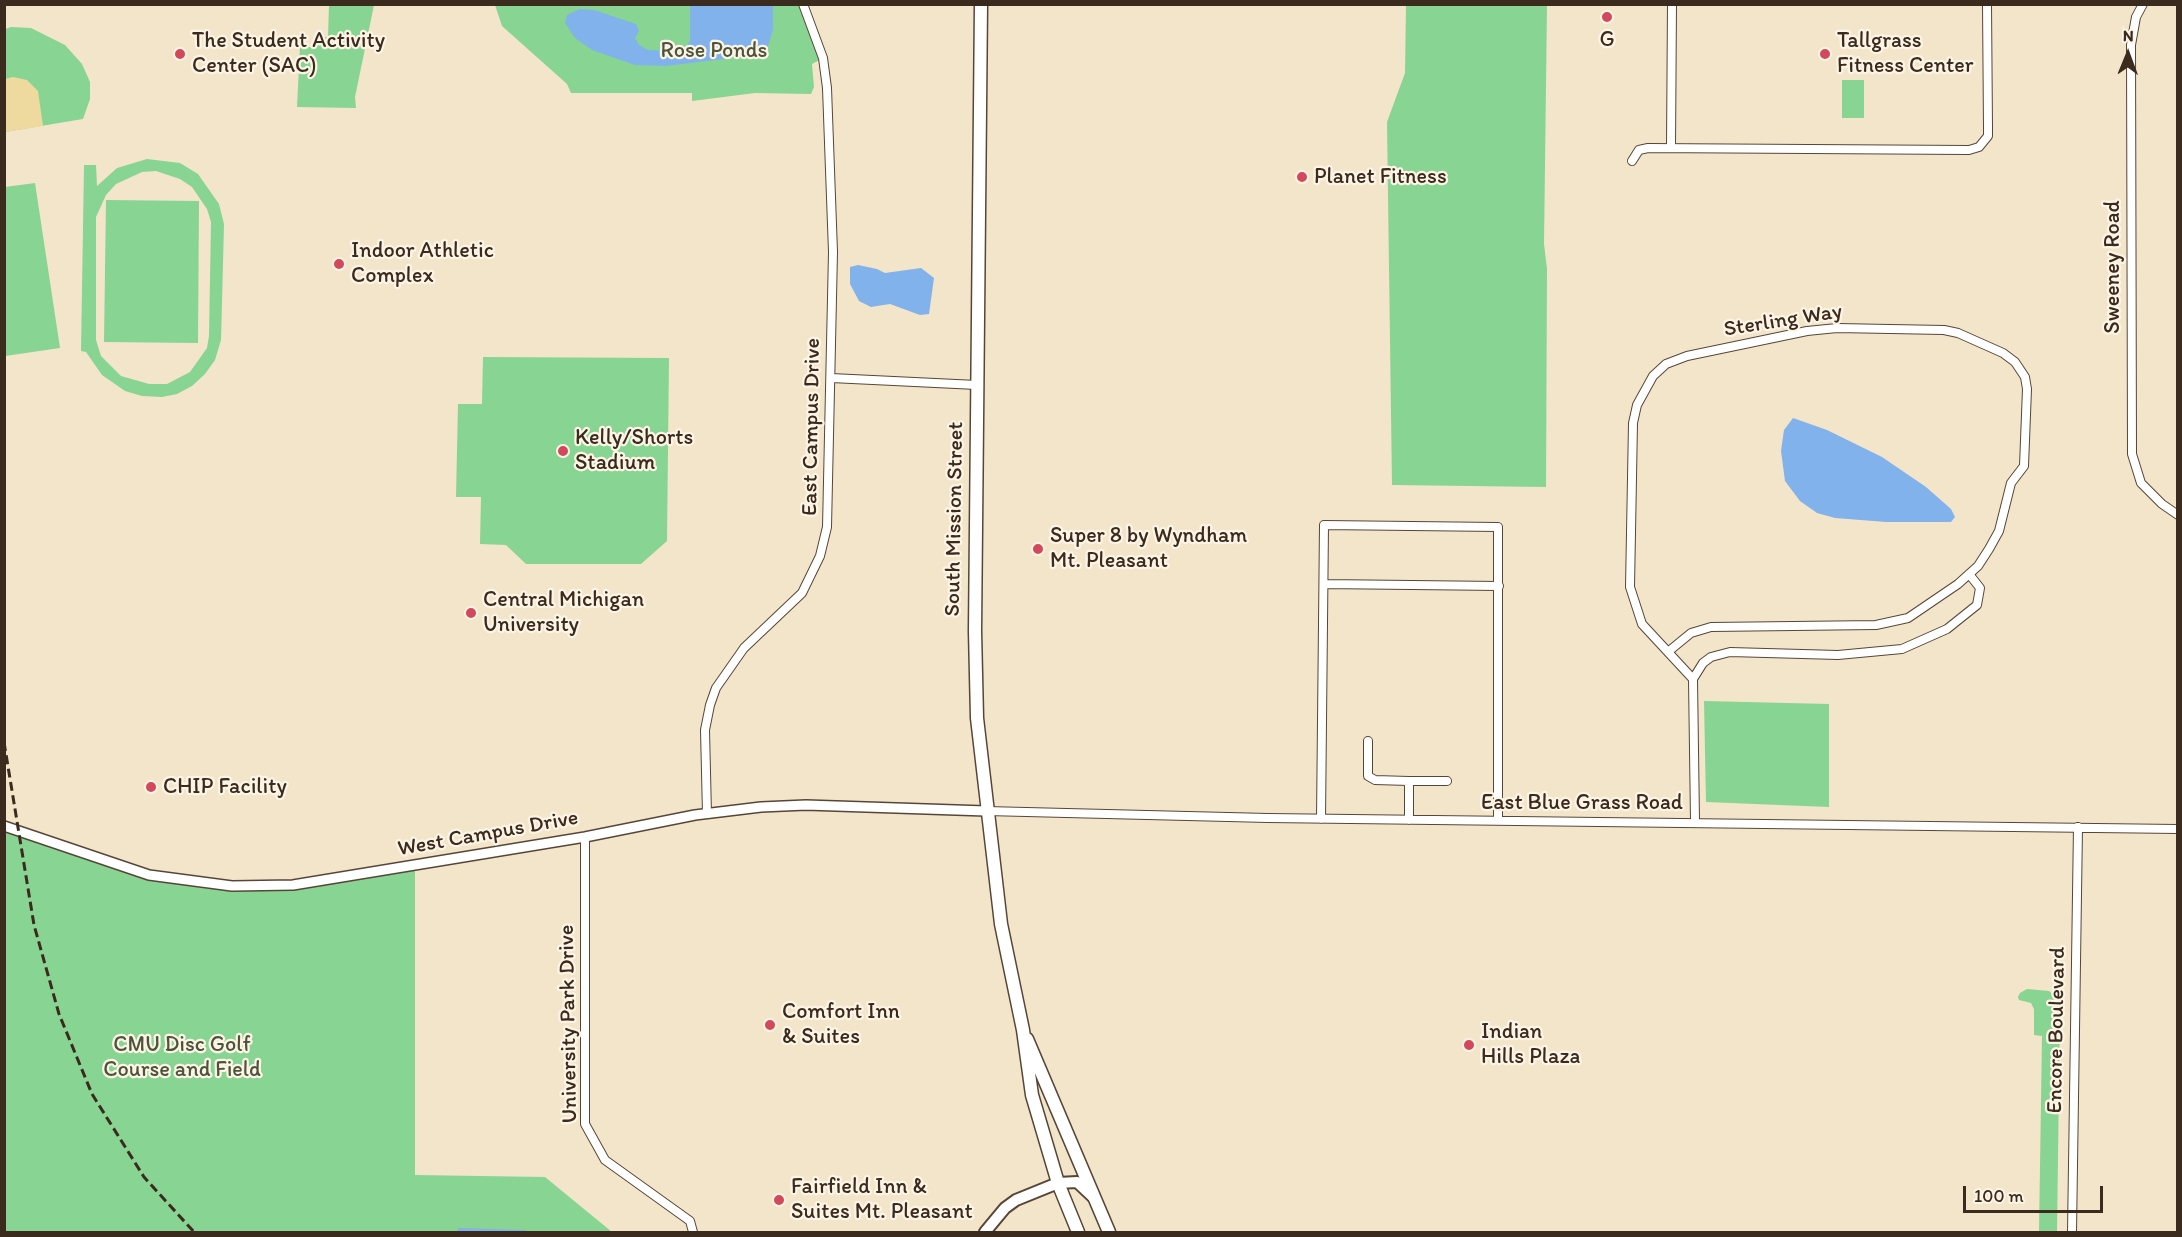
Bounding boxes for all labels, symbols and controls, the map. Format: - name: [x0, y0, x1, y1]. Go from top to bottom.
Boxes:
- marker: G: [1600, 10, 1614, 24]
- north arrow: [2098, 24, 2158, 84]
- text: N: [2123, 26, 2134, 45]
- place label: G: [1599, 27, 1615, 53]
- place label: The Student Activity Center (SAC): [192, 28, 385, 80]
- place label: Tallgrass Fitness Center: [1837, 28, 1973, 80]
- park label: Rose Ponds: [661, 38, 767, 64]
- marker: The Student Activity Center (SAC): [173, 47, 187, 61]
- marker: Tallgrass Fitness Center: [1818, 47, 1832, 61]
- place label: Planet Fitness: [1314, 164, 1447, 190]
- marker: Planet Fitness: [1295, 170, 1309, 184]
- street label: Sweeney Road: [2100, 200, 2126, 334]
- place label: Indoor Athletic Complex: [351, 238, 494, 290]
- marker: Indoor Athletic Complex: [332, 257, 346, 271]
- street label: Sterling Way: [1722, 299, 1844, 343]
- street label: East Campus Drive: [797, 338, 827, 516]
- street label: South Mission Street: [940, 421, 970, 617]
- place label: Kelly/Shorts Stadium: [575, 425, 693, 476]
- marker: Kelly/Shorts Stadium: [556, 444, 570, 458]
- place label: Super 8 by Wyndham Mt. Pleasant: [1050, 523, 1247, 574]
- marker: Super 8 by Wyndham Mt. Pleasant: [1031, 542, 1045, 556]
- place label: Central Michigan University: [483, 587, 644, 638]
- marker: Central Michigan University: [464, 606, 478, 620]
- place label: CHIP Facility: [163, 774, 287, 800]
- marker: CHIP Facility: [144, 780, 158, 794]
- street label: East Blue Grass Road: [1481, 790, 1683, 816]
- street label: West Campus Drive: [396, 805, 580, 863]
- street label: University Park Drive: [554, 924, 584, 1124]
- street label: Encore Boulevard: [2042, 946, 2072, 1114]
- place label: Comfort Inn & Suites: [782, 999, 900, 1050]
- marker: Comfort Inn & Suites: [763, 1018, 777, 1032]
- place label: Indian Hills Plaza: [1481, 1019, 1580, 1070]
- park label: CMU Disc Golf Course and Field: [103, 1032, 261, 1084]
- marker: Indian Hills Plaza: [1462, 1038, 1476, 1052]
- place label: Fairfield Inn & Suites Mt. Pleasant: [791, 1174, 973, 1226]
- scale bar: [1966, 1174, 2106, 1212]
- text: 100 m: [1974, 1185, 2024, 1207]
- marker: Fairfield Inn & Suites Mt. Pleasant: [772, 1193, 786, 1207]

